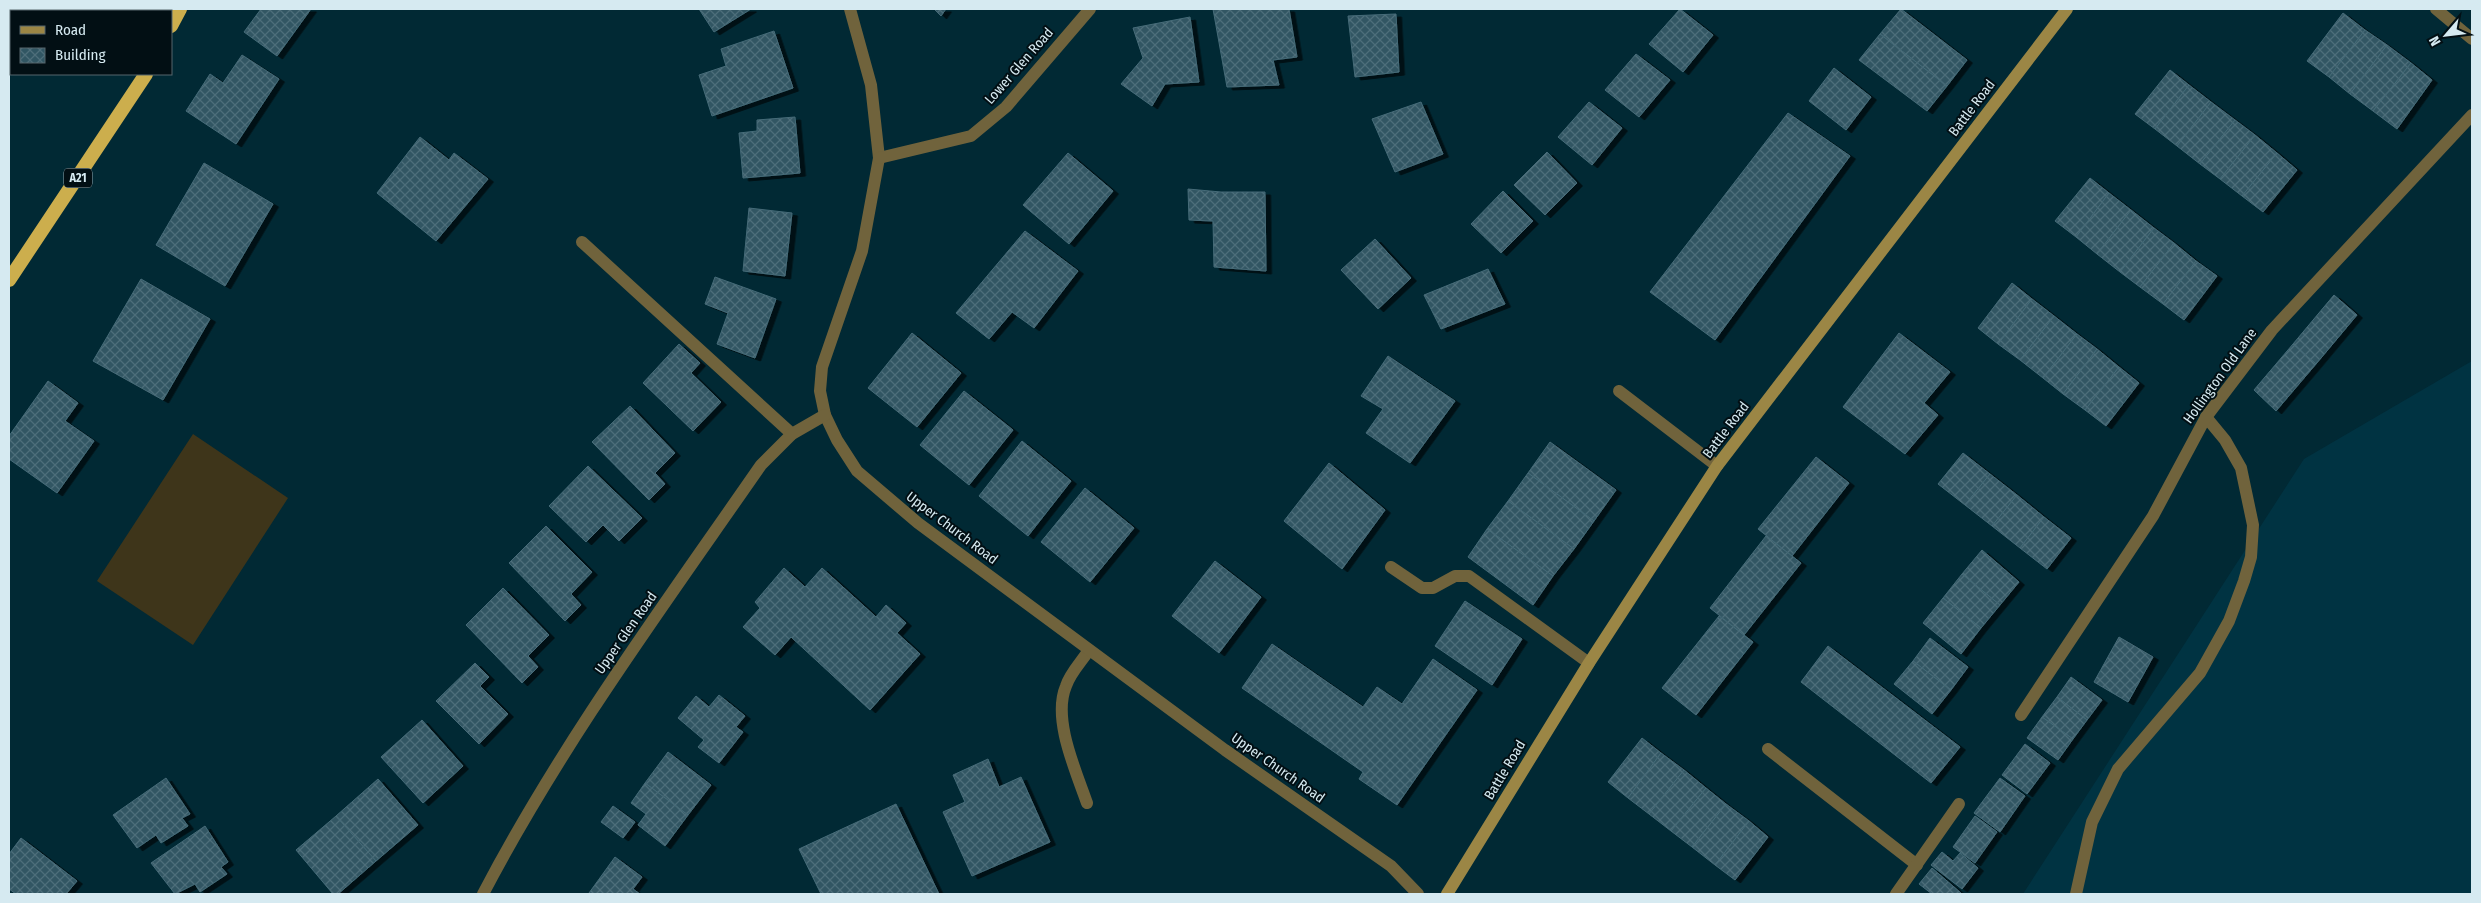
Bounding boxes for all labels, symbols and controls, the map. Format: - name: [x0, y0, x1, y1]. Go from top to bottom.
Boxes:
- legend: [10, 10, 172, 75]
- north arrow: [2421, 10, 2471, 60]
- text: Road: [55, 21, 86, 39]
- street label: Lower Glen Road: [981, 24, 1057, 108]
- text: N: [2425, 33, 2444, 49]
- text: Building: [55, 46, 106, 64]
- street label: Battle Road: [1945, 76, 1999, 140]
- road number: A21: [64, 168, 92, 188]
- street label: Hollington Old Lane: [2180, 325, 2260, 427]
- street label: Battle Road: [1699, 398, 1753, 462]
- street label: Upper Church Road: [903, 488, 1001, 568]
- street label: Upper Glen Road: [591, 589, 661, 677]
- street label: Upper Church Road: [1228, 729, 1328, 807]
- street label: Battle Road: [1481, 737, 1529, 803]

